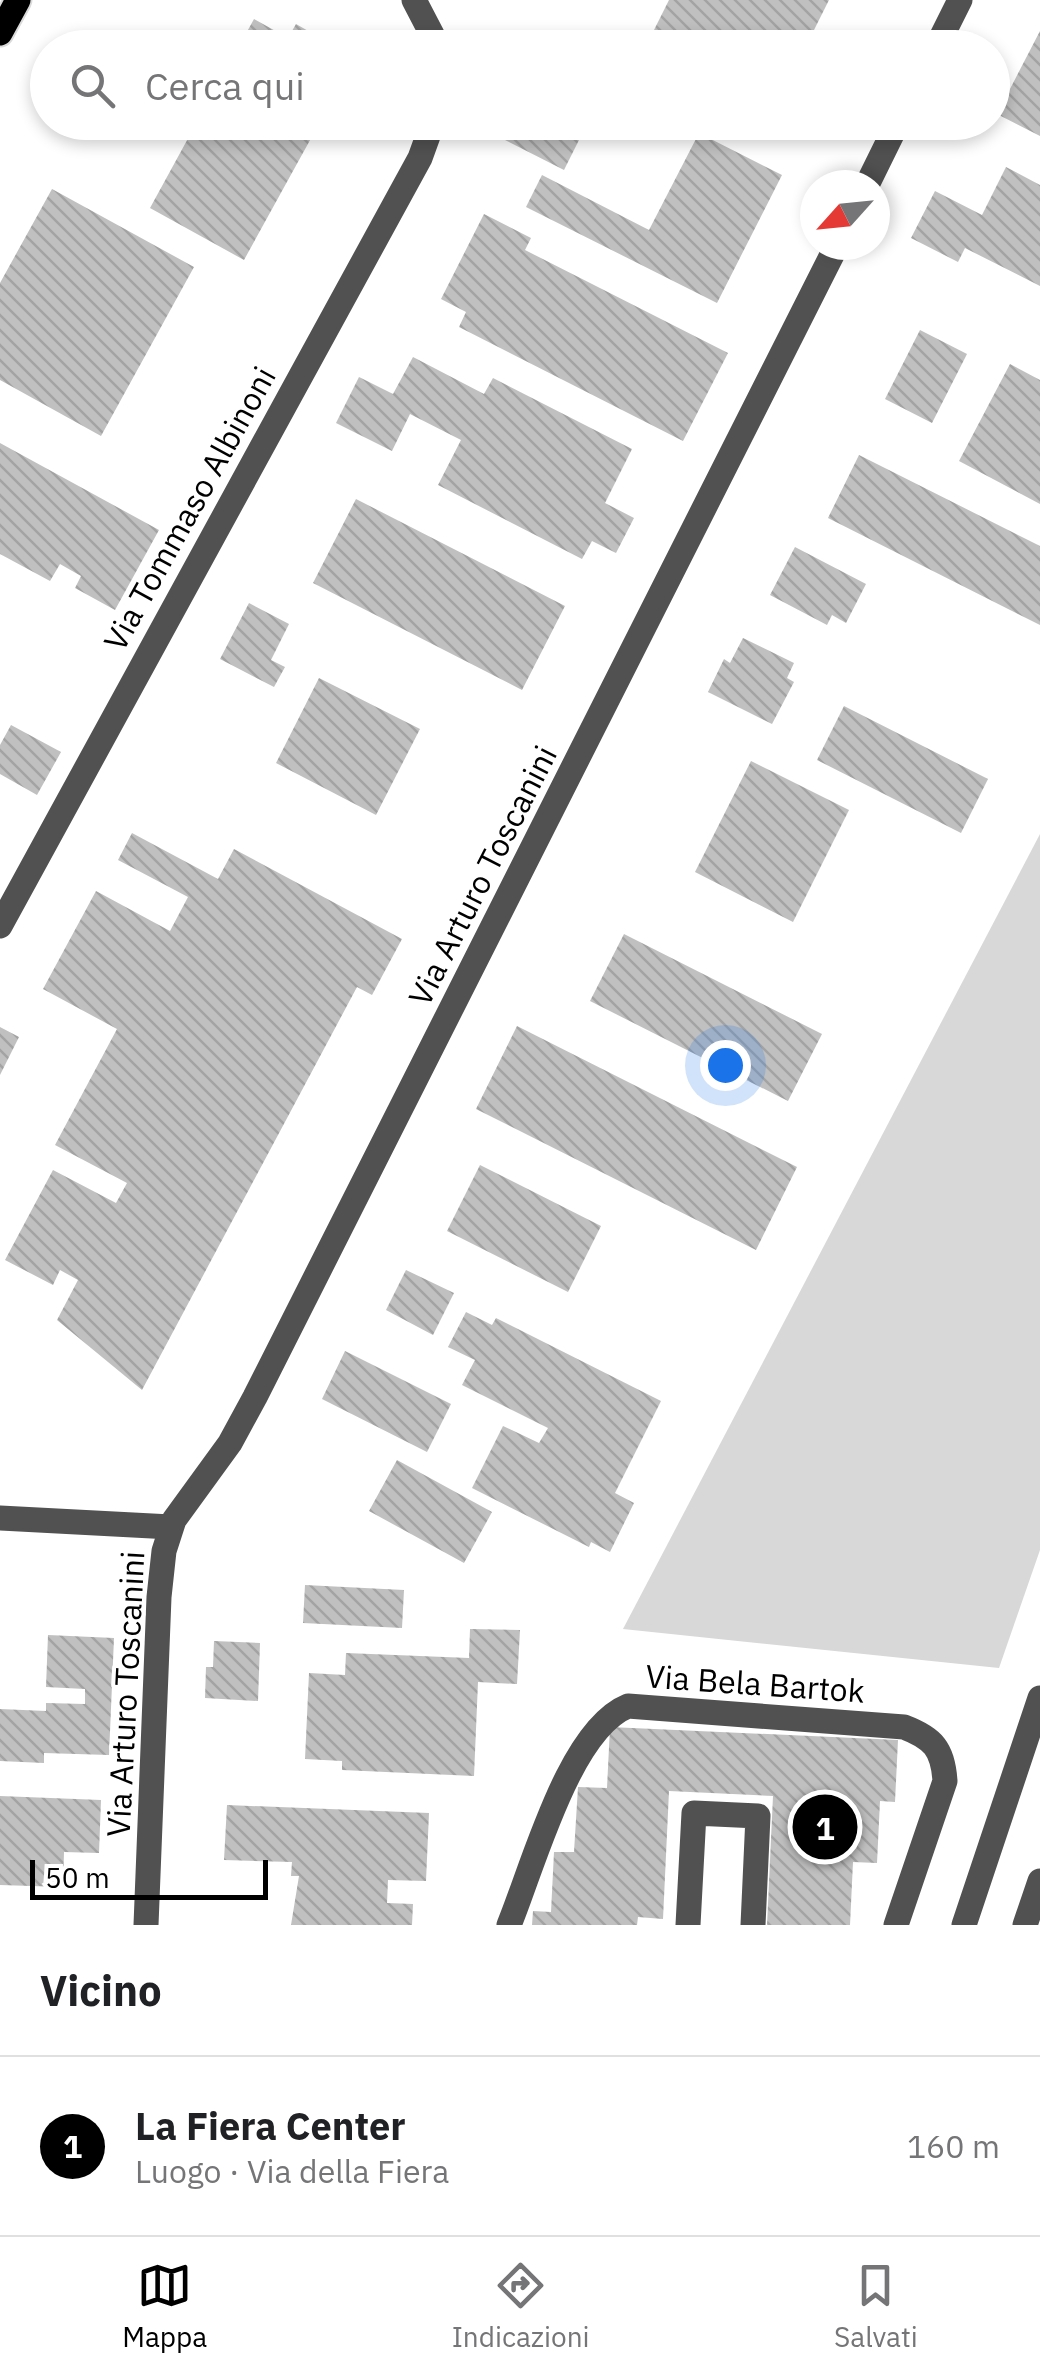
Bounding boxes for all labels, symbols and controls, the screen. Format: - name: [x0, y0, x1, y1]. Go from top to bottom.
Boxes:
- search box: [30, 30, 1010, 140]
- icon: search: [65, 58, 120, 113]
- text: Cerca qui: [145, 61, 305, 110]
- north arrow: [800, 170, 890, 260]
- street label: Via Tommaso Albinoni: [94, 359, 285, 658]
- street label: Via Arturo Toscanini: [398, 738, 566, 1013]
- your location: [700, 1040, 751, 1091]
- street label: Via Arturo Toscanini: [97, 1550, 153, 1838]
- street label: Via Bela Bartok: [644, 1654, 866, 1712]
- pin: 1: [792, 1790, 858, 1864]
- scale bar: [30, 1855, 268, 1900]
- text: 50 m: [45, 1859, 110, 1896]
- text: Vicino: [40, 1963, 162, 2018]
- text: La Fiera Center: [135, 2101, 406, 2150]
- text: 1: [63, 2125, 82, 2167]
- text: 160 m: [907, 2125, 1000, 2167]
- text: Luogo · Via della Fiera: [135, 2150, 449, 2192]
- tab: Mappa: [122, 2258, 207, 2355]
- tab: Indicazioni: [452, 2258, 590, 2355]
- tab: Salvati: [834, 2258, 918, 2355]

